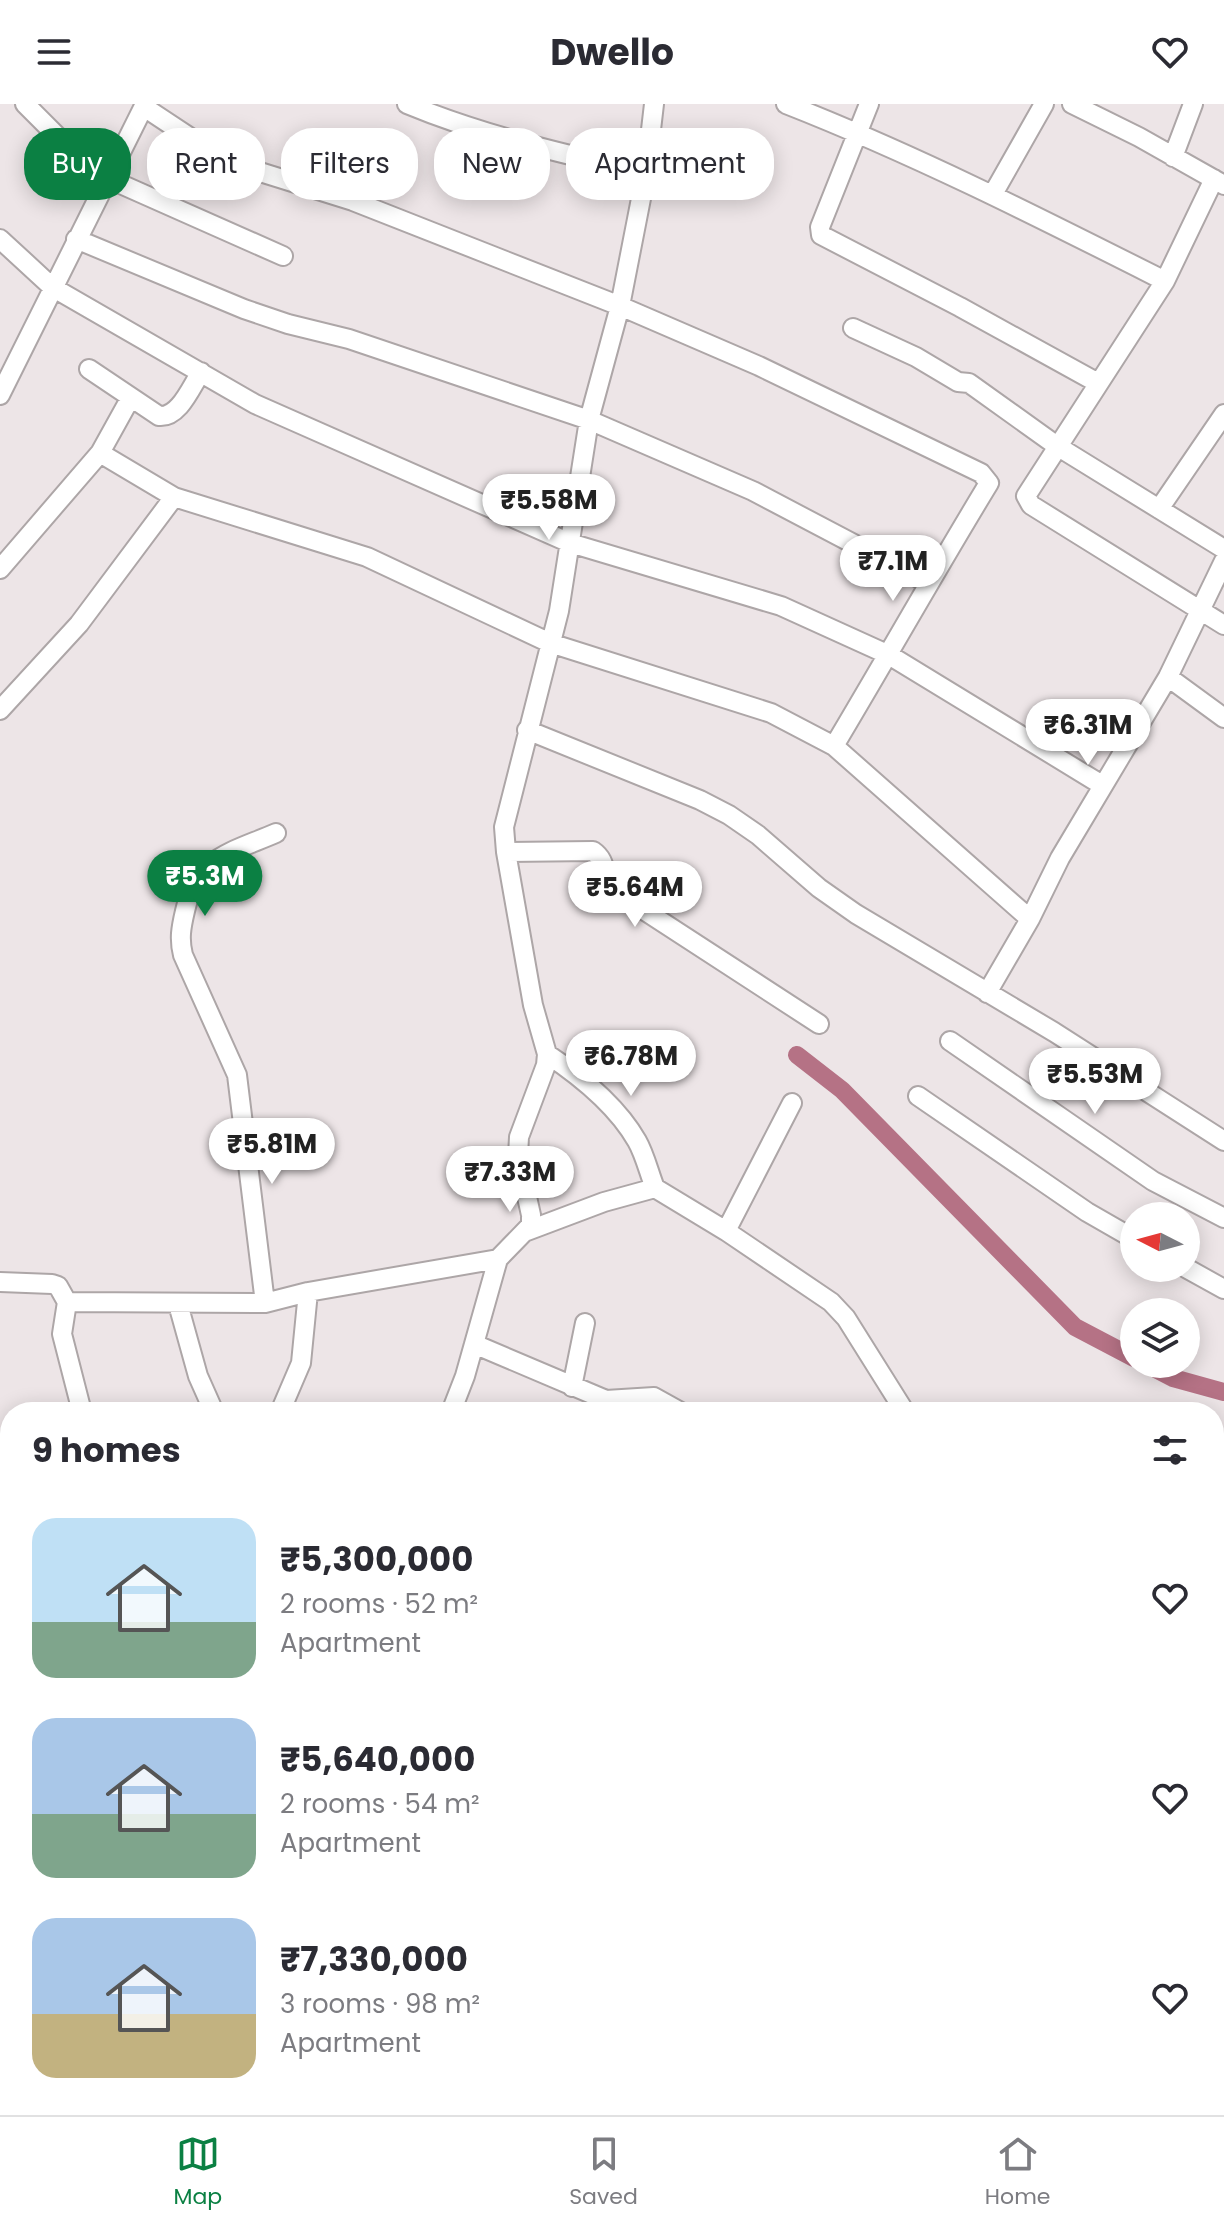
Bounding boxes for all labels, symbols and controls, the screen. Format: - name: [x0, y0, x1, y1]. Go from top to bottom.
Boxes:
- text: Dwello: [550, 27, 674, 78]
- icon: menu: [32, 30, 76, 74]
- icon: heart: [1148, 30, 1192, 74]
- chip: Buy: [24, 128, 131, 200]
- chip: Rent: [147, 128, 265, 200]
- chip: Filters: [281, 128, 418, 200]
- chip: New: [434, 128, 550, 200]
- chip: Apartment: [566, 128, 774, 200]
- pin: ₹5.58M: [484, 474, 614, 542]
- text: ₹5.58M: [500, 482, 598, 518]
- pin: ₹7.1M: [837, 535, 949, 603]
- text: ₹7.1M: [858, 543, 928, 579]
- pin: ₹6.31M: [1023, 699, 1153, 767]
- text: ₹6.31M: [1044, 707, 1132, 743]
- pin: ₹5.3M: [149, 850, 261, 918]
- text: ₹5.3M: [165, 858, 245, 894]
- pin: ₹5.64M: [570, 861, 700, 929]
- text: ₹5.64M: [586, 869, 684, 905]
- pin: ₹6.78M: [566, 1030, 696, 1098]
- text: ₹6.78M: [584, 1038, 678, 1074]
- pin: ₹5.53M: [1030, 1048, 1160, 1116]
- text: ₹5.53M: [1047, 1056, 1143, 1092]
- pin: ₹5.81M: [207, 1118, 337, 1186]
- text: ₹5.81M: [227, 1126, 317, 1162]
- pin: ₹7.33M: [445, 1146, 575, 1214]
- text: ₹7.33M: [464, 1154, 556, 1190]
- north arrow: [1120, 1202, 1200, 1282]
- map controls: [1120, 1202, 1200, 1378]
- button: layers: [1120, 1298, 1200, 1378]
- text: 9 homes: [32, 1426, 181, 1474]
- icon: filters: [1148, 1428, 1192, 1472]
- text: ₹5,300,000: [280, 1535, 473, 1583]
- icon: home: [96, 1550, 192, 1646]
- icon: heart: [1148, 1576, 1192, 1620]
- text: 2 rooms · 52 m²: [280, 1586, 478, 1622]
- text: Apartment: [280, 1625, 421, 1661]
- text: ₹5,640,000: [280, 1735, 475, 1783]
- icon: home: [96, 1750, 192, 1846]
- icon: heart: [1148, 1776, 1192, 1820]
- text: 2 rooms · 54 m²: [280, 1786, 480, 1822]
- text: Apartment: [280, 1825, 421, 1861]
- text: ₹7,330,000: [280, 1935, 468, 1983]
- icon: home: [96, 1950, 192, 2046]
- icon: heart: [1148, 1976, 1192, 2020]
- text: 3 rooms · 98 m²: [280, 1986, 480, 2022]
- text: Apartment: [280, 2025, 421, 2061]
- tab: Map: [174, 2132, 222, 2213]
- tab: Saved: [569, 2132, 638, 2213]
- tab: Home: [985, 2132, 1050, 2213]

